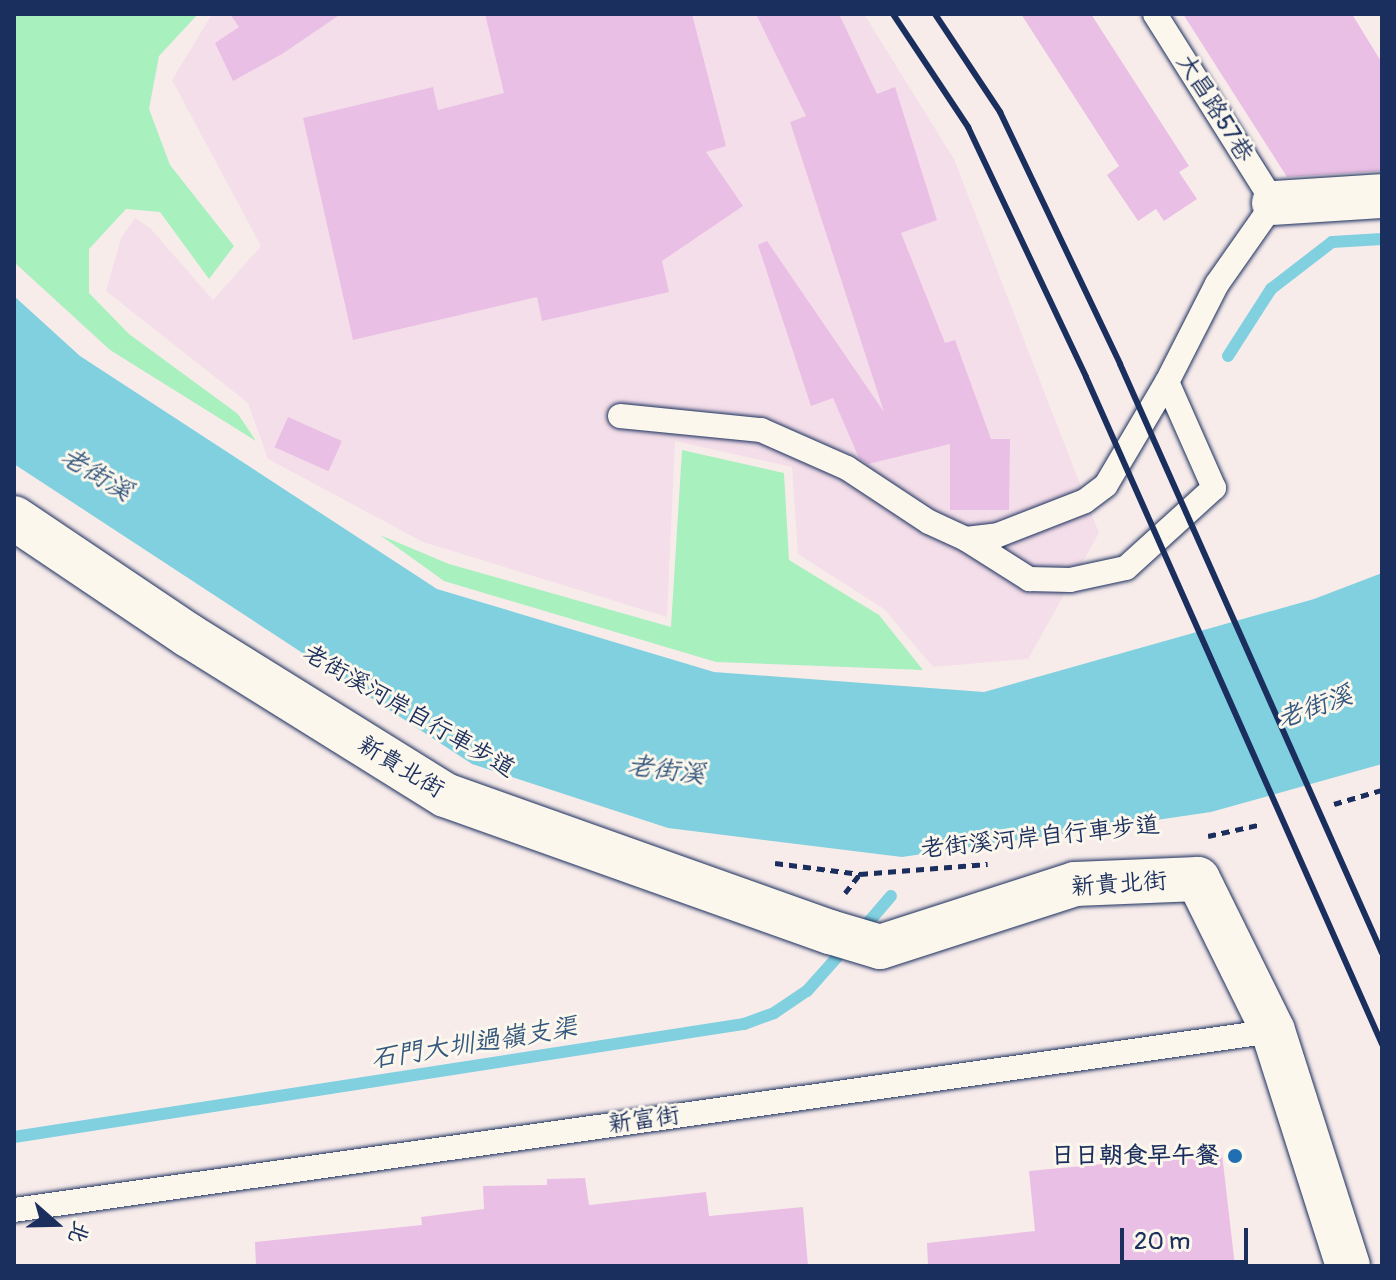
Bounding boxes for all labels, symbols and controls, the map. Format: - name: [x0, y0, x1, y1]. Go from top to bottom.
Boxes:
- street label: 大昌路57巷: [1171, 49, 1259, 167]
- water label: 老街溪: [55, 442, 137, 508]
- street label: 老街溪河岸自行車步道: [298, 639, 520, 783]
- water label: 老街溪: [1273, 680, 1357, 736]
- street label: 新貴北街: [352, 730, 450, 804]
- water label: 老街溪: [625, 751, 707, 791]
- street label: 老街溪河岸自行車步道: [919, 810, 1161, 864]
- street label: 新貴北街: [1070, 866, 1168, 902]
- water label: 石門大圳過嶺支渠: [369, 1012, 579, 1076]
- street label: 新富街: [606, 1101, 682, 1139]
- place label: 日日朝食早午餐: [1051, 1142, 1219, 1170]
- marker: 日日朝食早午餐: [1226, 1147, 1244, 1165]
- north arrow: [16, 1184, 96, 1264]
- scale bar: [1124, 1212, 1252, 1262]
- text: 北: [62, 1217, 95, 1247]
- text: 20 m: [1134, 1227, 1190, 1256]

